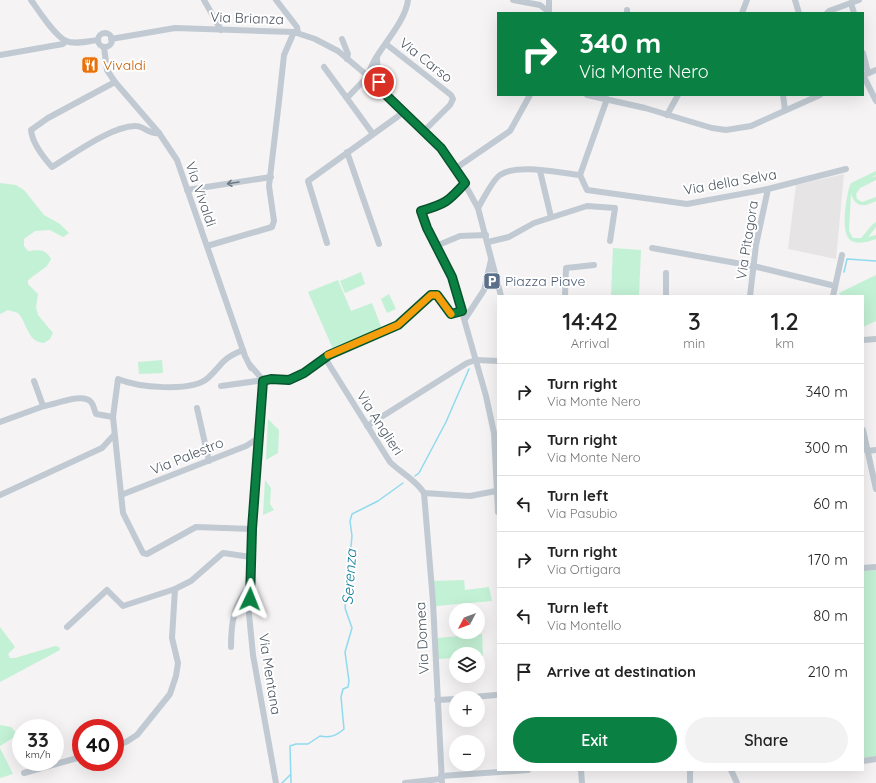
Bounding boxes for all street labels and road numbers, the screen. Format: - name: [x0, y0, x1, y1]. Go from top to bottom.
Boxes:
- street label: Via Brianza: [210, 8, 284, 28]
- street label: Via Carso: [396, 34, 456, 86]
- street label: Via Vivaldi: [182, 159, 220, 229]
- street label: Via della Selva: [682, 165, 778, 199]
- street label: Via Pitagora: [732, 199, 762, 281]
- street label: Via Anglieri: [353, 387, 407, 459]
- street label: Via Palestro: [148, 433, 226, 479]
- street label: Via Domea: [411, 601, 433, 675]
- street label: Via Mentana: [255, 632, 285, 716]

